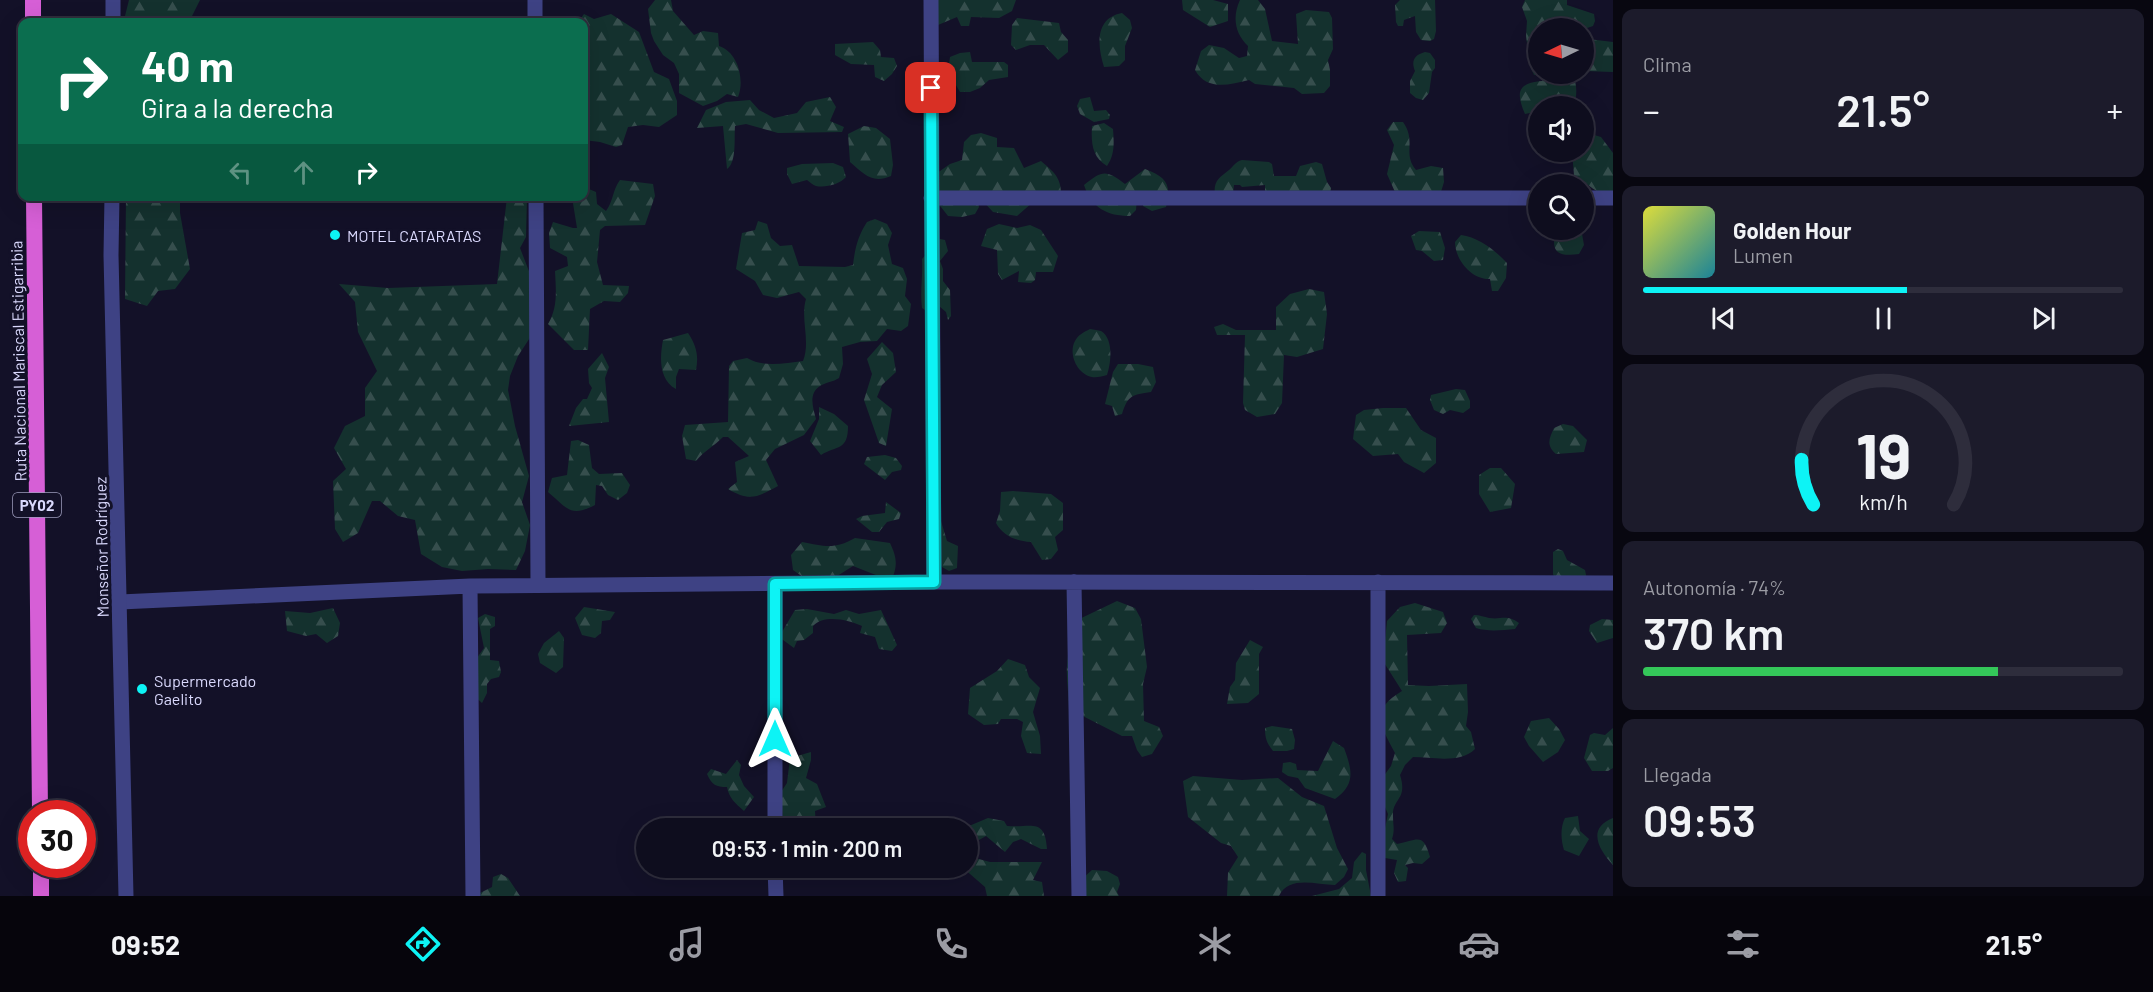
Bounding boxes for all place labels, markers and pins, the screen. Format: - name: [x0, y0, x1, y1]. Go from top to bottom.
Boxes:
- pin: [905, 62, 956, 113]
- place label: MOTEL CATARATAS: [347, 226, 481, 245]
- marker: MOTEL CATARATAS: [328, 228, 342, 242]
- place label: Supermercado Gaelito: [154, 671, 256, 708]
- marker: Supermercado Gaelito: [135, 682, 149, 696]

